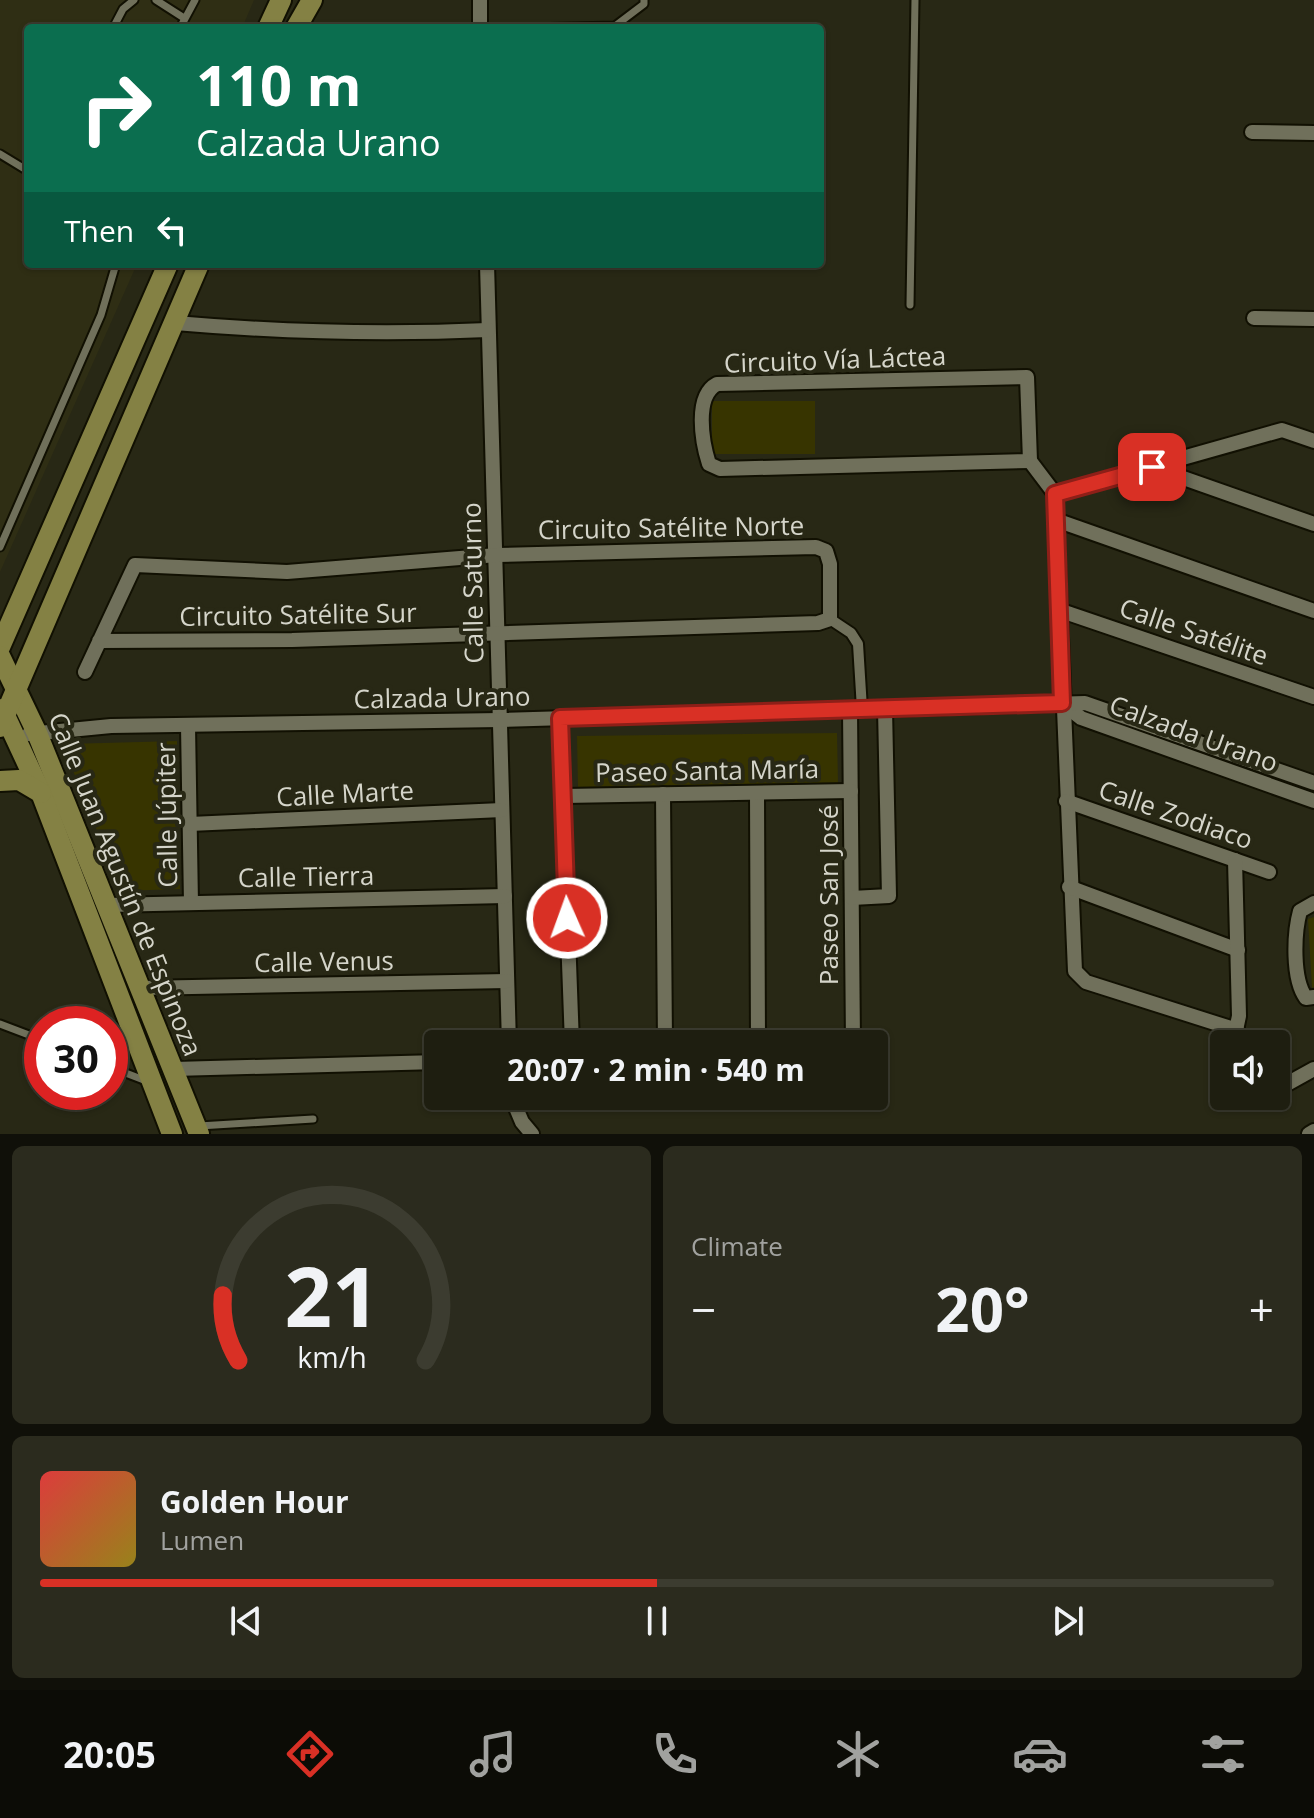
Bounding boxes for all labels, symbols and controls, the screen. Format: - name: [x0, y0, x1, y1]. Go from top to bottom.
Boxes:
- text: 110 m: [196, 46, 362, 122]
- icon: right: [64, 56, 168, 160]
- text: Calzada Urano: [196, 118, 441, 167]
- icon: left: [150, 208, 194, 252]
- text: Then: [64, 210, 134, 251]
- street label: Circuito Vía Láctea: [723, 337, 947, 381]
- pin: [1118, 433, 1186, 501]
- icon: arrive: [1130, 445, 1174, 489]
- street label: Calle Saturno: [453, 502, 491, 664]
- street label: Circuito Satélite Norte: [538, 507, 804, 547]
- street label: Calle Satélite: [1115, 589, 1273, 673]
- street label: Circuito Satélite Sur: [179, 594, 417, 634]
- street label: Calzada Urano: [353, 677, 531, 717]
- street label: Calzada Urano: [1105, 686, 1283, 780]
- street label: Calle Juan Agustín de Espinoza: [40, 707, 212, 1061]
- street label: Calle Júpiter: [147, 742, 185, 888]
- street label: Paseo Santa María: [595, 750, 819, 790]
- street label: Calle Marte: [275, 771, 415, 815]
- street label: Calle Zodiaco: [1094, 771, 1258, 857]
- street label: Paseo San José: [810, 805, 846, 985]
- street label: Calle Tierra: [237, 857, 375, 895]
- position arrow: [525, 876, 609, 960]
- street label: Calle Venus: [254, 942, 394, 980]
- speed limit sign: 30: [24, 1006, 128, 1110]
- map controls: [1210, 1030, 1290, 1110]
- button: sound: [1210, 1030, 1290, 1110]
- text: 20:07 · 2 min · 540 m: [507, 1049, 805, 1090]
- text: Climate: [691, 1228, 783, 1264]
- text: 21: [284, 1238, 379, 1351]
- text: 20°: [935, 1268, 1030, 1350]
- text: −: [691, 1279, 716, 1339]
- text: +: [1249, 1279, 1274, 1339]
- text: km/h: [297, 1337, 366, 1376]
- text: Golden Hour: [160, 1481, 349, 1522]
- text: Lumen: [160, 1522, 244, 1558]
- icon: previous: [224, 1599, 268, 1643]
- icon: pause: [635, 1599, 679, 1643]
- icon: next: [1046, 1599, 1090, 1643]
- icon: directions: [282, 1726, 338, 1782]
- icon: music: [465, 1726, 521, 1782]
- icon: phone: [647, 1726, 703, 1782]
- icon: climate: [830, 1726, 886, 1782]
- icon: car: [1012, 1726, 1068, 1782]
- icon: filters: [1195, 1726, 1251, 1782]
- text: 20:05: [63, 1730, 156, 1779]

